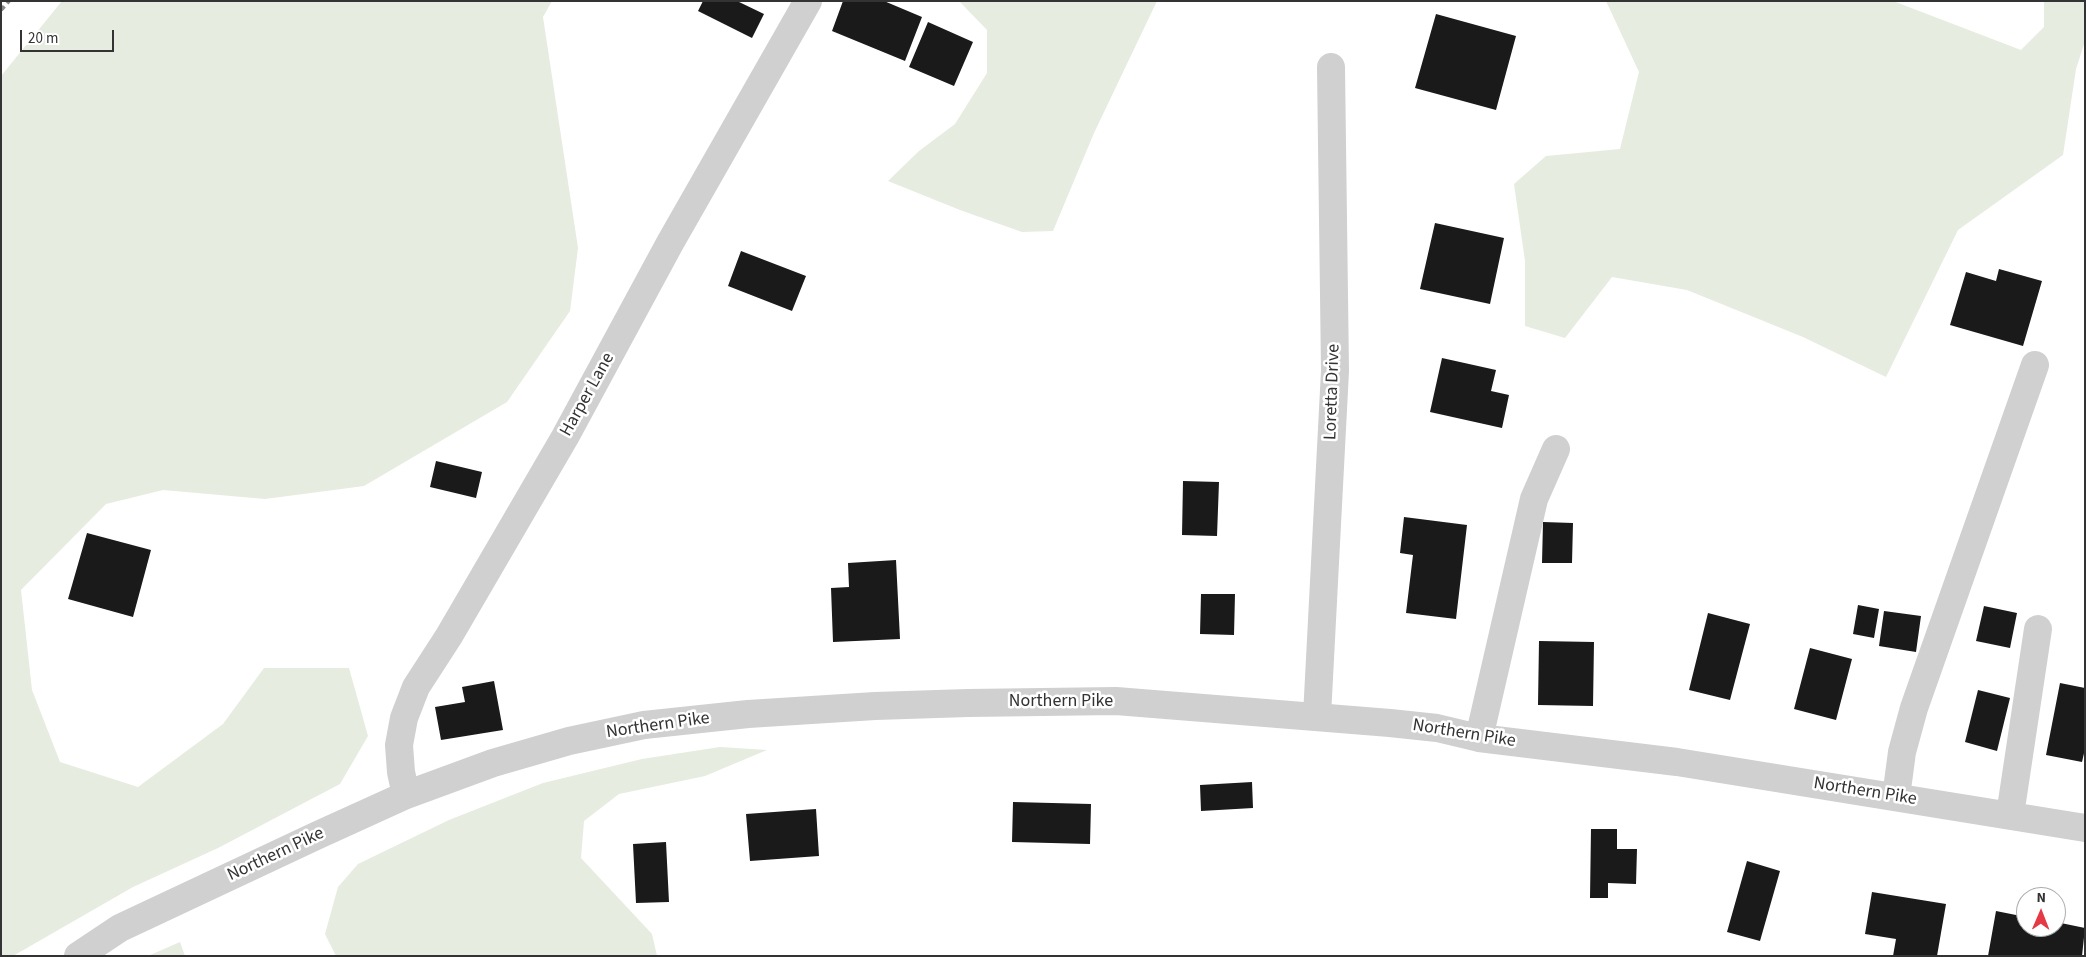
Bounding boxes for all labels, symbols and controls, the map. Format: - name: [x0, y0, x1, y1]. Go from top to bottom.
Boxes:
- scale bar: [22, 20, 116, 52]
- text: 20 m: [28, 28, 58, 49]
- street label: Loretta Drive: [1321, 344, 1345, 440]
- street label: Harper Lane: [556, 349, 620, 441]
- street label: Northern Pike: [1009, 691, 1113, 713]
- street label: Northern Pike: [605, 708, 711, 744]
- street label: Northern Pike: [1411, 715, 1517, 753]
- street label: Northern Pike: [1812, 773, 1918, 811]
- street label: Northern Pike: [224, 823, 328, 887]
- north arrow: [2016, 887, 2066, 937]
- text: N: [2036, 888, 2046, 908]

